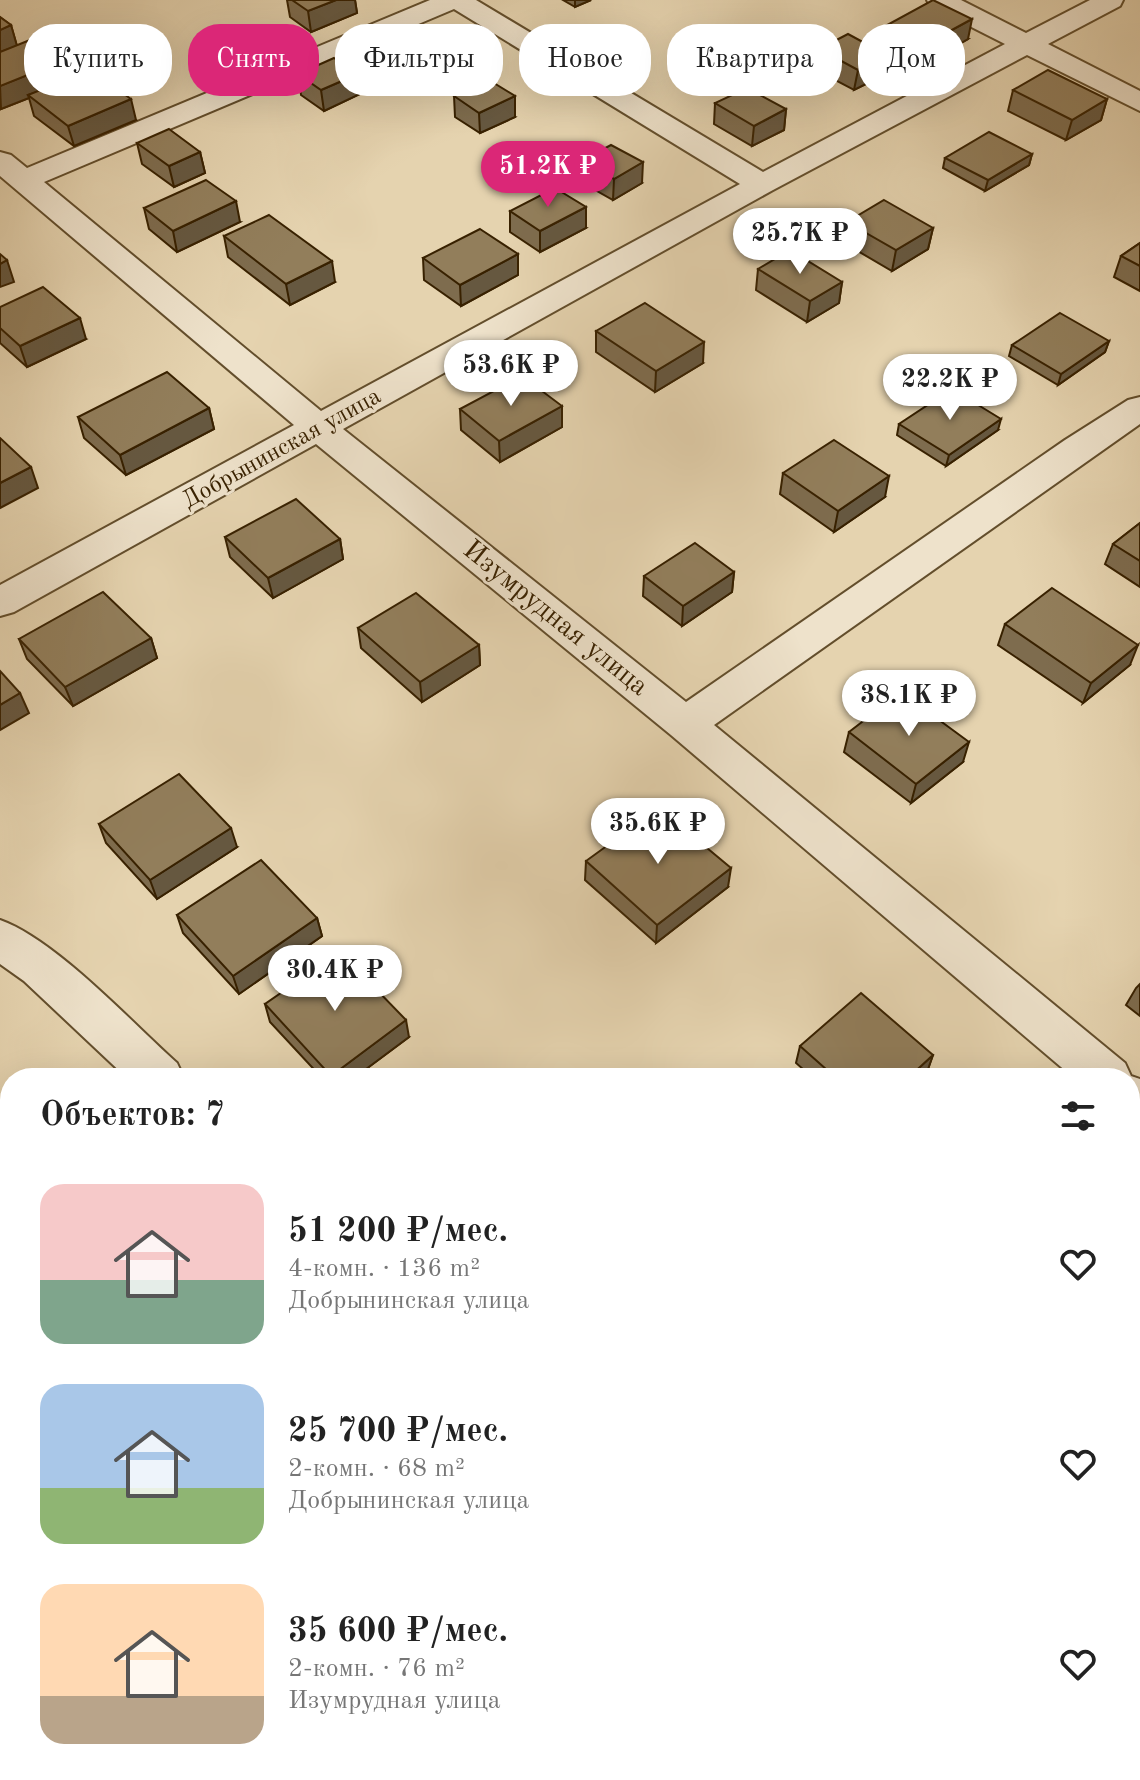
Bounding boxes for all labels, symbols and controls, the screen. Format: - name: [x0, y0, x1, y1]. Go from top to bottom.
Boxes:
- chip: Купить: [24, 24, 172, 96]
- chip: Снять: [188, 24, 319, 96]
- chip: Фильтры: [335, 24, 503, 96]
- chip: Новое: [519, 24, 651, 96]
- chip: Квартира: [667, 24, 842, 96]
- chip: Дом: [858, 24, 965, 96]
- pin: 51.2K ₽: [474, 141, 622, 209]
- text: 51.2K ₽: [499, 154, 597, 180]
- pin: 25.7K ₽: [726, 208, 874, 276]
- text: 25.7K ₽: [751, 221, 849, 247]
- pin: 53.6K ₽: [437, 340, 585, 408]
- text: 53.6K ₽: [462, 353, 560, 379]
- pin: 22.2K ₽: [876, 354, 1024, 422]
- text: 22.2K ₽: [901, 367, 999, 393]
- street label: Добрынинская улица: [179, 384, 385, 513]
- street label: Изумрудная улица: [457, 536, 653, 702]
- pin: 38.1K ₽: [835, 670, 983, 738]
- text: 38.1K ₽: [860, 683, 958, 709]
- pin: 35.6K ₽: [584, 798, 732, 866]
- text: 35.6K ₽: [609, 811, 707, 837]
- pin: 30.4K ₽: [261, 945, 409, 1013]
- text: 30.4K ₽: [286, 958, 384, 984]
- icon: filters: [1056, 1094, 1100, 1138]
- text: Объектов: 7: [40, 1099, 225, 1133]
- text: 51 200 ₽/мес.: [288, 1215, 508, 1249]
- icon: home: [104, 1216, 200, 1312]
- icon: heart: [1056, 1242, 1100, 1286]
- text: 4-комн. · 136 m²: [288, 1256, 480, 1282]
- text: Добрынинская улица: [288, 1288, 529, 1314]
- text: 25 700 ₽/мес.: [288, 1415, 508, 1449]
- icon: home: [104, 1416, 200, 1512]
- icon: heart: [1056, 1442, 1100, 1486]
- text: 2-комн. · 68 m²: [288, 1456, 465, 1482]
- text: Добрынинская улица: [288, 1488, 529, 1514]
- text: 35 600 ₽/мес.: [288, 1615, 508, 1649]
- icon: home: [104, 1616, 200, 1712]
- icon: heart: [1056, 1642, 1100, 1686]
- text: 2-комн. · 76 m²: [288, 1656, 465, 1682]
- text: Изумрудная улица: [288, 1688, 501, 1714]

